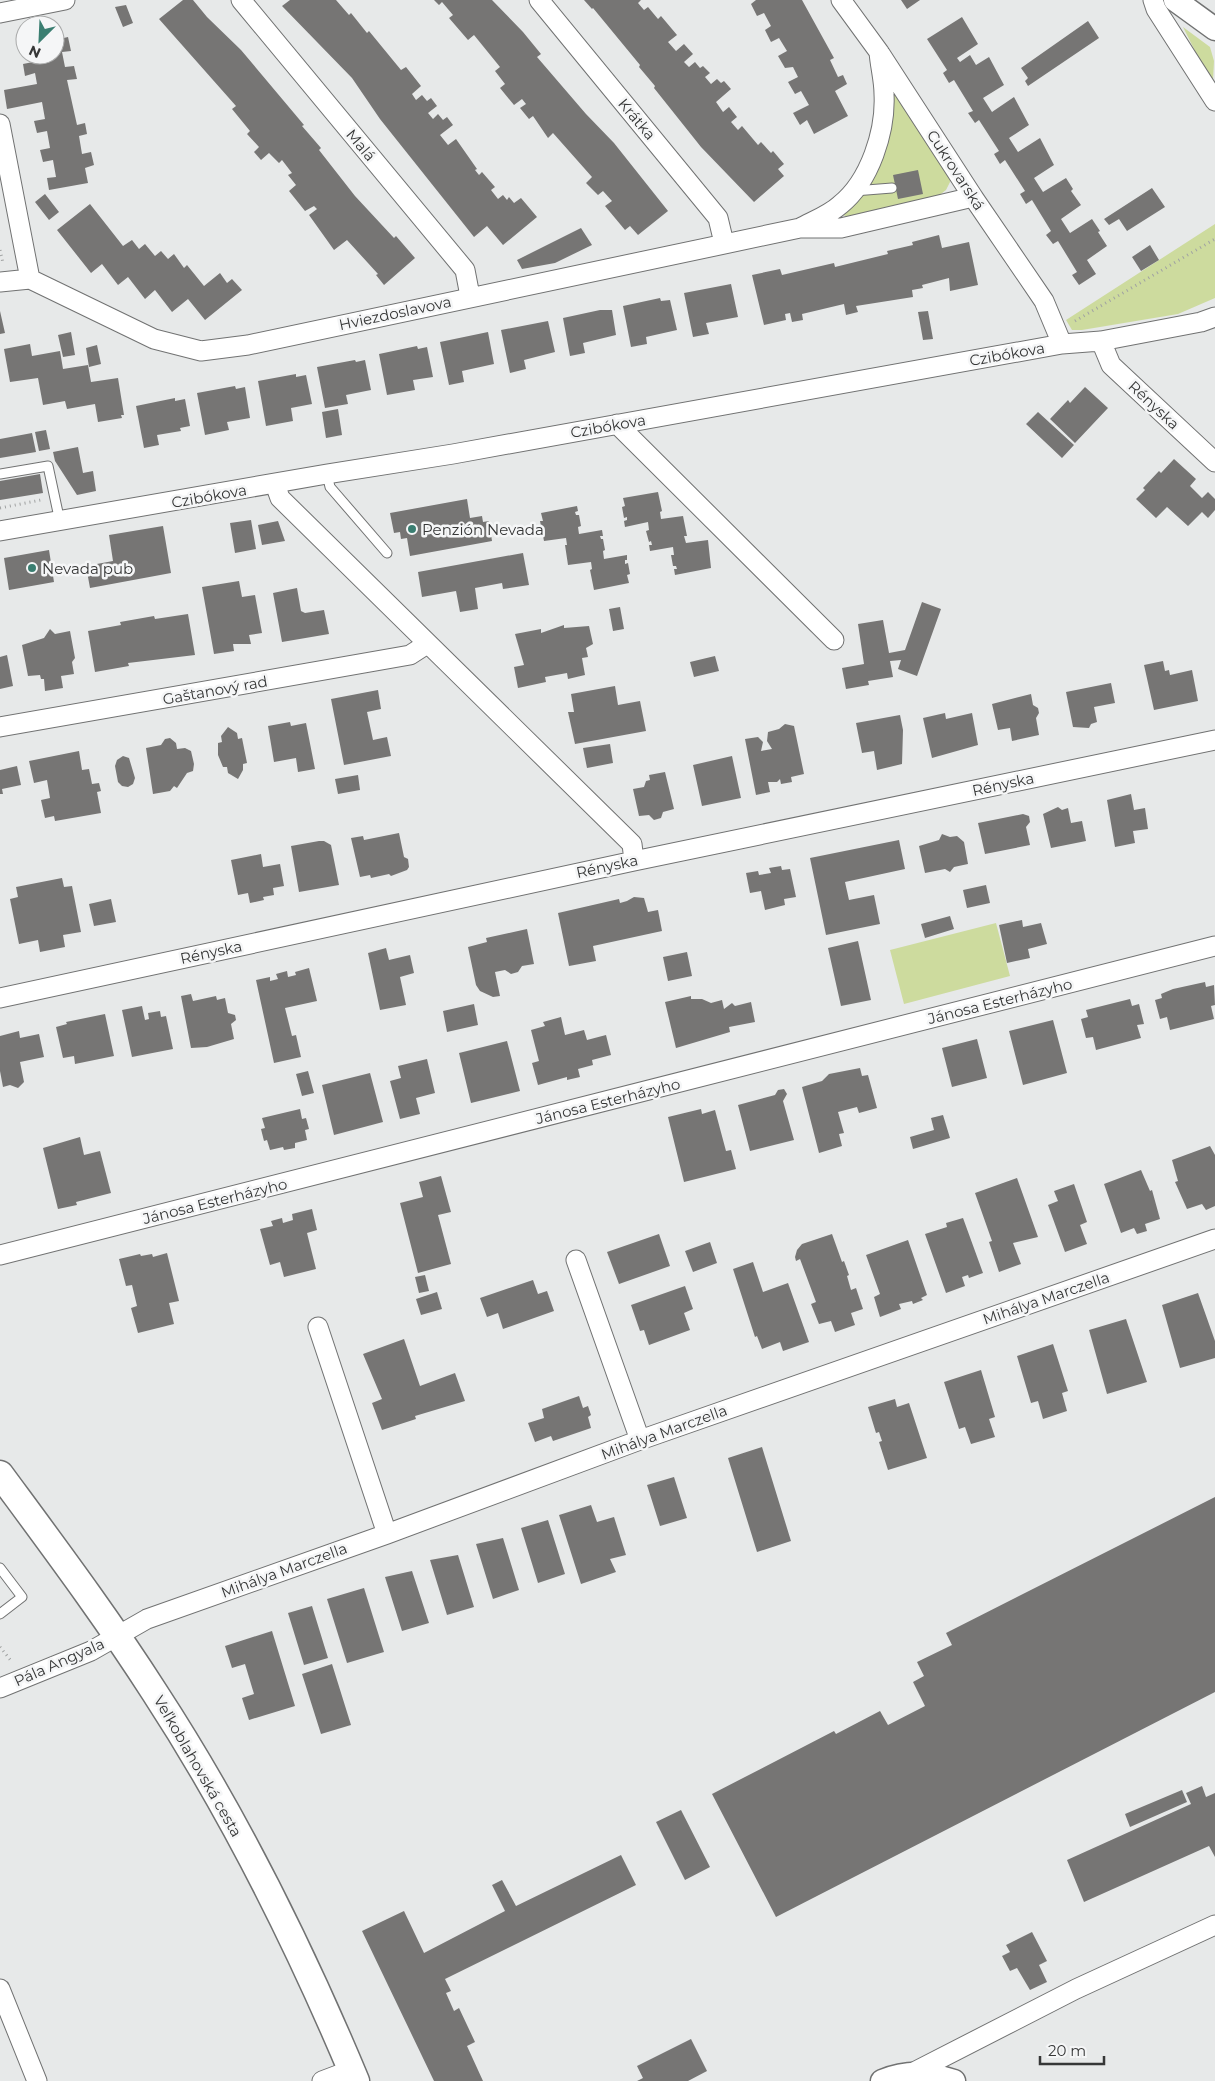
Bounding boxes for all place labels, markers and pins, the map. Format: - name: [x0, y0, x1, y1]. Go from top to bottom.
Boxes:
- place label: Penzión Nevada: [422, 520, 544, 539]
- marker: Penzión Nevada: [406, 523, 418, 535]
- place label: Nevada pub: [42, 559, 133, 578]
- marker: Nevada pub: [26, 562, 38, 574]

